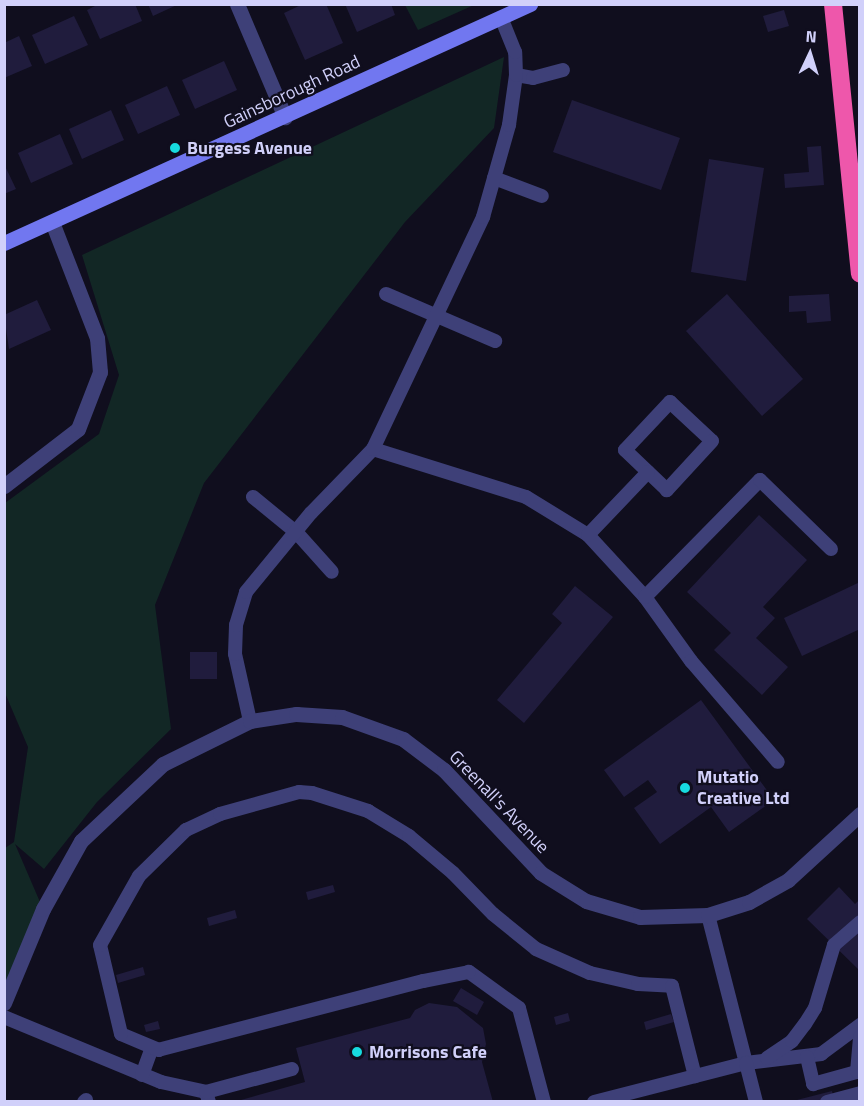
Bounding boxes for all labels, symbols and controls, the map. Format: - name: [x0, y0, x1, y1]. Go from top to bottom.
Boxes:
- north arrow: [780, 24, 840, 84]
- text: N: [805, 24, 818, 48]
- street label: Gainsborough Road: [220, 51, 364, 133]
- place label: Burgess Avenue: [187, 137, 312, 159]
- marker: Burgess Avenue: [168, 141, 182, 155]
- street label: Greenall's Avenue: [444, 746, 554, 858]
- place label: Mutatio Creative Ltd: [697, 767, 790, 810]
- marker: Mutatio Creative Ltd: [678, 781, 692, 795]
- place label: Morrisons Cafe: [369, 1041, 487, 1063]
- marker: Morrisons Cafe: [350, 1045, 364, 1059]

